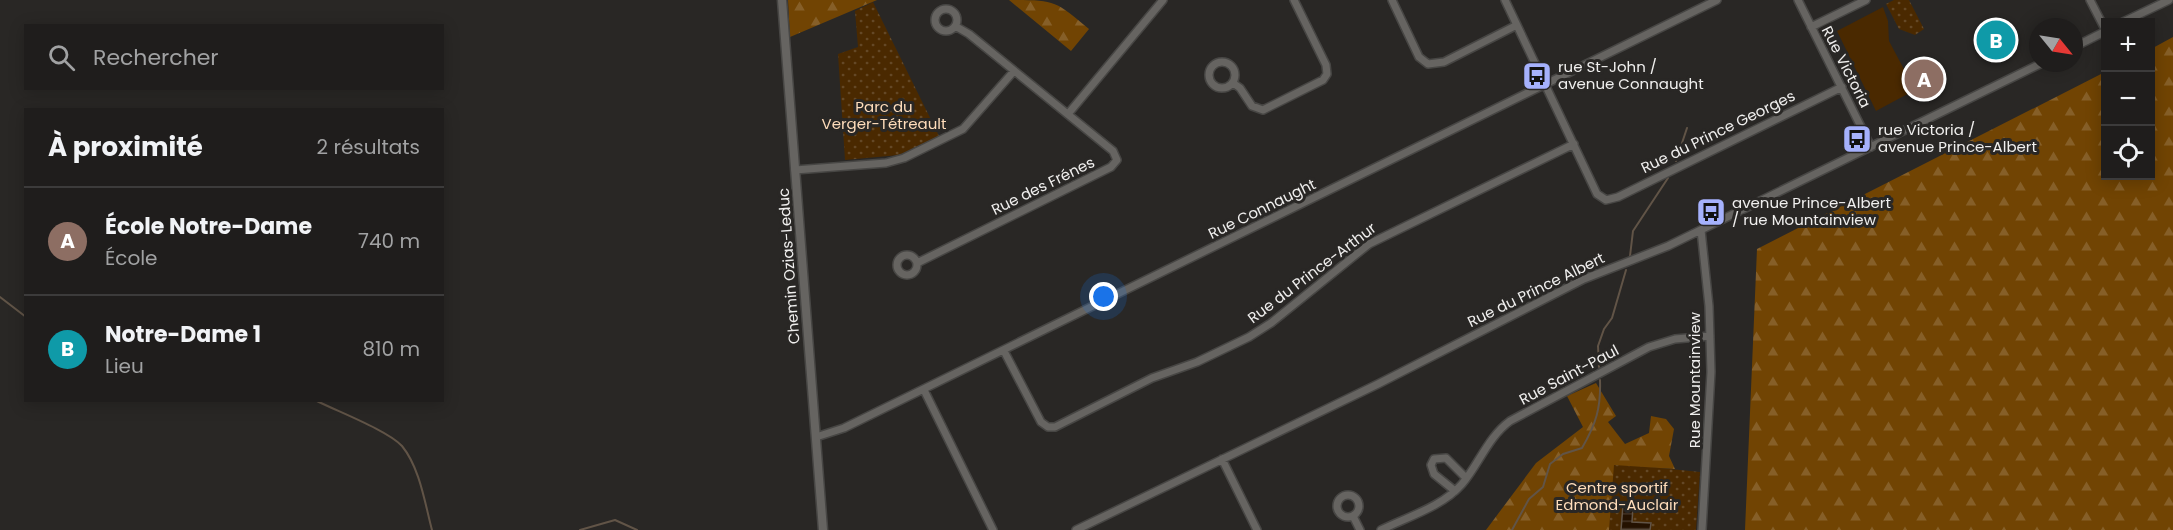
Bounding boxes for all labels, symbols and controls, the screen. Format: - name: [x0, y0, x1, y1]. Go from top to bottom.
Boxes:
- pin: B: [1976, 18, 2016, 63]
- north arrow: [2029, 18, 2083, 72]
- map controls: [2101, 18, 2155, 180]
- button: +: [2101, 18, 2155, 72]
- street label: Rue Victoria: [1817, 22, 1876, 111]
- search box: [24, 24, 444, 90]
- icon: search: [45, 41, 78, 74]
- text: Rechercher: [93, 42, 219, 73]
- place label: rue St-John / avenue Connaught: [1558, 56, 1704, 94]
- pin: A: [1904, 56, 1944, 101]
- bus stop icon: rue St-John / avenue Connaught: [1521, 60, 1553, 92]
- button: −: [2101, 72, 2155, 126]
- street label: Rue du Prince Georges: [1637, 85, 1799, 178]
- park label: Parc du Verger-Tétreault: [822, 96, 947, 134]
- place label: rue Victoria / avenue Prince-Albert: [1878, 119, 2037, 157]
- bus stop icon: rue Victoria / avenue Prince-Albert: [1841, 123, 1873, 155]
- button: locate: [2101, 126, 2155, 180]
- text: À proximité: [48, 129, 203, 165]
- text: 2 résultats: [317, 133, 420, 161]
- street label: Rue des Frénes: [988, 151, 1098, 220]
- street label: Rue Connaught: [1204, 173, 1319, 244]
- street label: Chemin Ozias-Leduc: [773, 187, 804, 345]
- place label: avenue Prince-Albert / rue Mountainview: [1732, 192, 1891, 230]
- bus stop icon: avenue Prince-Albert / rue Mountainview: [1695, 196, 1727, 228]
- text: École Notre-Dame: [105, 211, 312, 242]
- street label: Rue du Prince-Arthur: [1243, 217, 1381, 328]
- text: A: [60, 227, 75, 255]
- text: 740 m: [358, 227, 420, 255]
- text: École: [105, 244, 158, 272]
- street label: Rue du Prince Albert: [1464, 247, 1608, 332]
- your location: [1089, 282, 1118, 311]
- street label: Rue Mountainview: [1684, 311, 1705, 448]
- text: Notre-Dame 1: [105, 319, 261, 350]
- text: B: [61, 335, 74, 363]
- text: 810 m: [362, 335, 420, 363]
- street label: Rue Saint-Paul: [1515, 339, 1622, 410]
- text: Lieu: [105, 352, 144, 380]
- park label: Centre sportif Edmond-Auclair: [1556, 477, 1679, 515]

